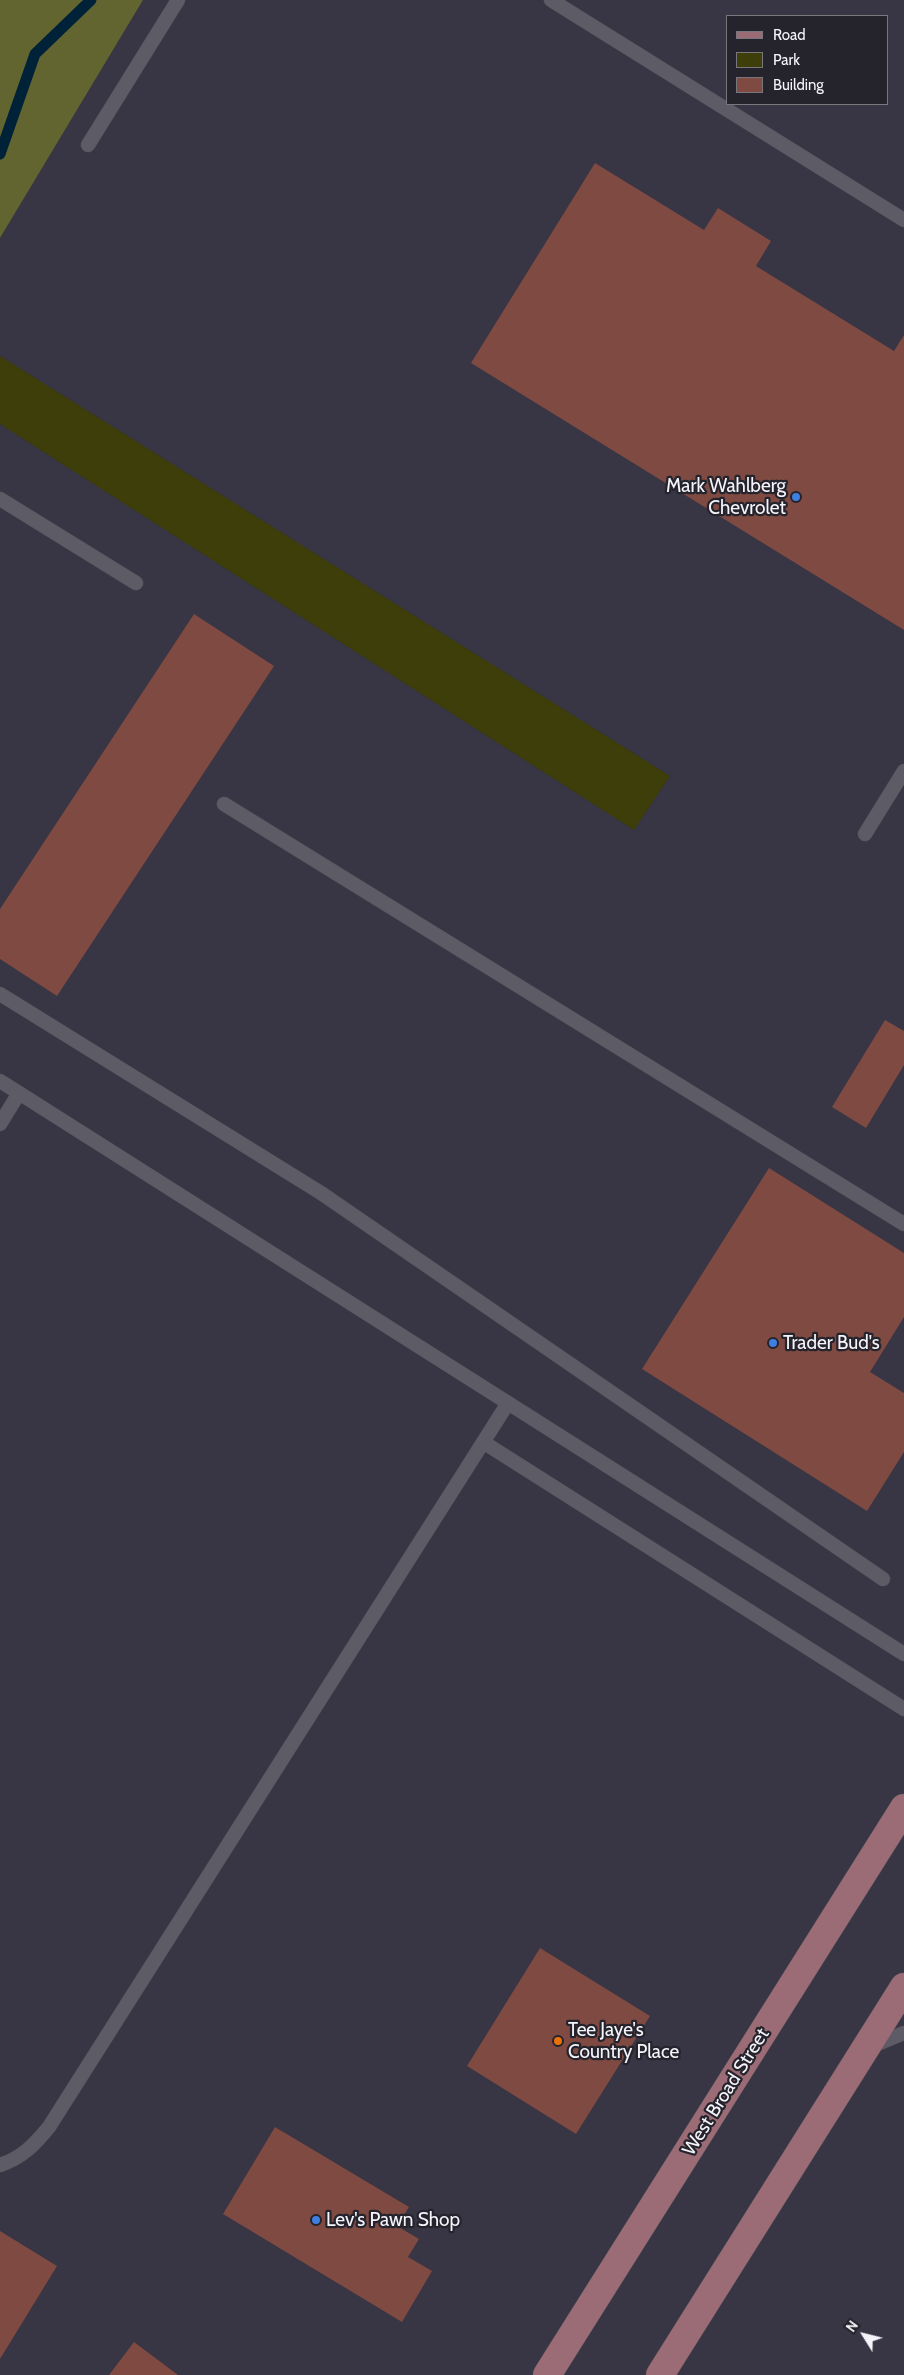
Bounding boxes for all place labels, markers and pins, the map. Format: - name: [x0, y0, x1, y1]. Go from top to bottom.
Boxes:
- place label: Mark Wahlberg Chevrolet: [666, 475, 786, 519]
- marker: Mark Wahlberg Chevrolet: [790, 491, 802, 503]
- place label: Trader Bud's: [783, 1332, 880, 1354]
- marker: Trader Bud's: [767, 1337, 779, 1349]
- place label: Tee Jaye's Country Place: [568, 2019, 679, 2063]
- marker: Tee Jaye's Country Place: [552, 2035, 564, 2047]
- place label: Lev's Pawn Shop: [326, 2209, 460, 2231]
- marker: Lev's Pawn Shop: [310, 2214, 322, 2226]

